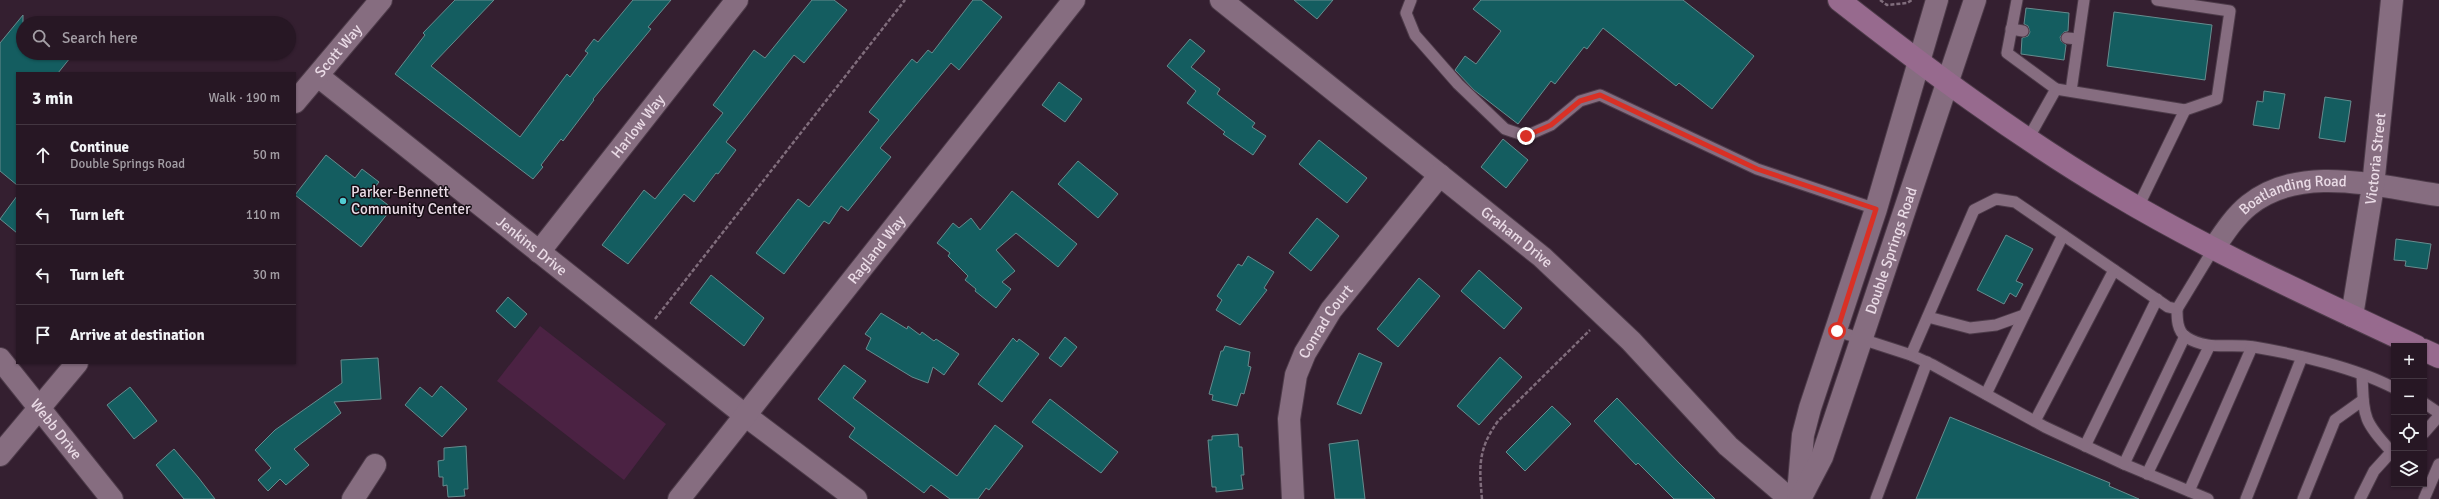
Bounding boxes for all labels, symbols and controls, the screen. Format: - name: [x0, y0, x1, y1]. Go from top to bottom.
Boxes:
- search box: [16, 16, 296, 60]
- street label: Scott Way: [311, 21, 366, 81]
- icon: search: [30, 27, 52, 49]
- text: Search here: [62, 29, 138, 47]
- text: 3 min: [32, 88, 73, 109]
- text: Walk · 190 m: [209, 90, 280, 106]
- street label: Harlow Way: [607, 91, 668, 162]
- street label: Victoria Street: [2361, 112, 2389, 206]
- route end: [1517, 127, 1535, 145]
- text: Continue: [70, 138, 129, 156]
- icon: ahead: [32, 144, 54, 166]
- text: 50 m: [253, 147, 280, 163]
- text: Double Springs Road: [70, 156, 185, 172]
- street label: Boatlanding Road: [2235, 172, 2347, 218]
- place label: Parker-Bennett Community Center: [351, 183, 471, 218]
- street label: Double Springs Road: [1861, 185, 1921, 317]
- marker: Parker-Bennett Community Center: [338, 196, 348, 206]
- street label: Graham Drive: [1477, 203, 1557, 271]
- icon: left: [32, 204, 54, 226]
- text: Turn left: [70, 206, 124, 224]
- text: 110 m: [246, 207, 280, 223]
- street label: Jenkins Drive: [493, 212, 571, 279]
- street label: Ragland Way: [844, 212, 909, 288]
- icon: left: [32, 264, 54, 286]
- text: Turn left: [70, 266, 124, 284]
- text: 30 m: [253, 267, 280, 283]
- street label: Conrad Court: [1295, 281, 1357, 361]
- route start: [1828, 322, 1846, 340]
- icon: arrive: [32, 324, 54, 346]
- text: Arrive at destination: [70, 326, 205, 344]
- map controls: [2391, 343, 2427, 487]
- button: +: [2391, 343, 2427, 379]
- button: −: [2391, 379, 2427, 415]
- street label: Webb Drive: [27, 395, 86, 463]
- button: locate: [2391, 415, 2427, 451]
- button: layers: [2391, 451, 2427, 487]

